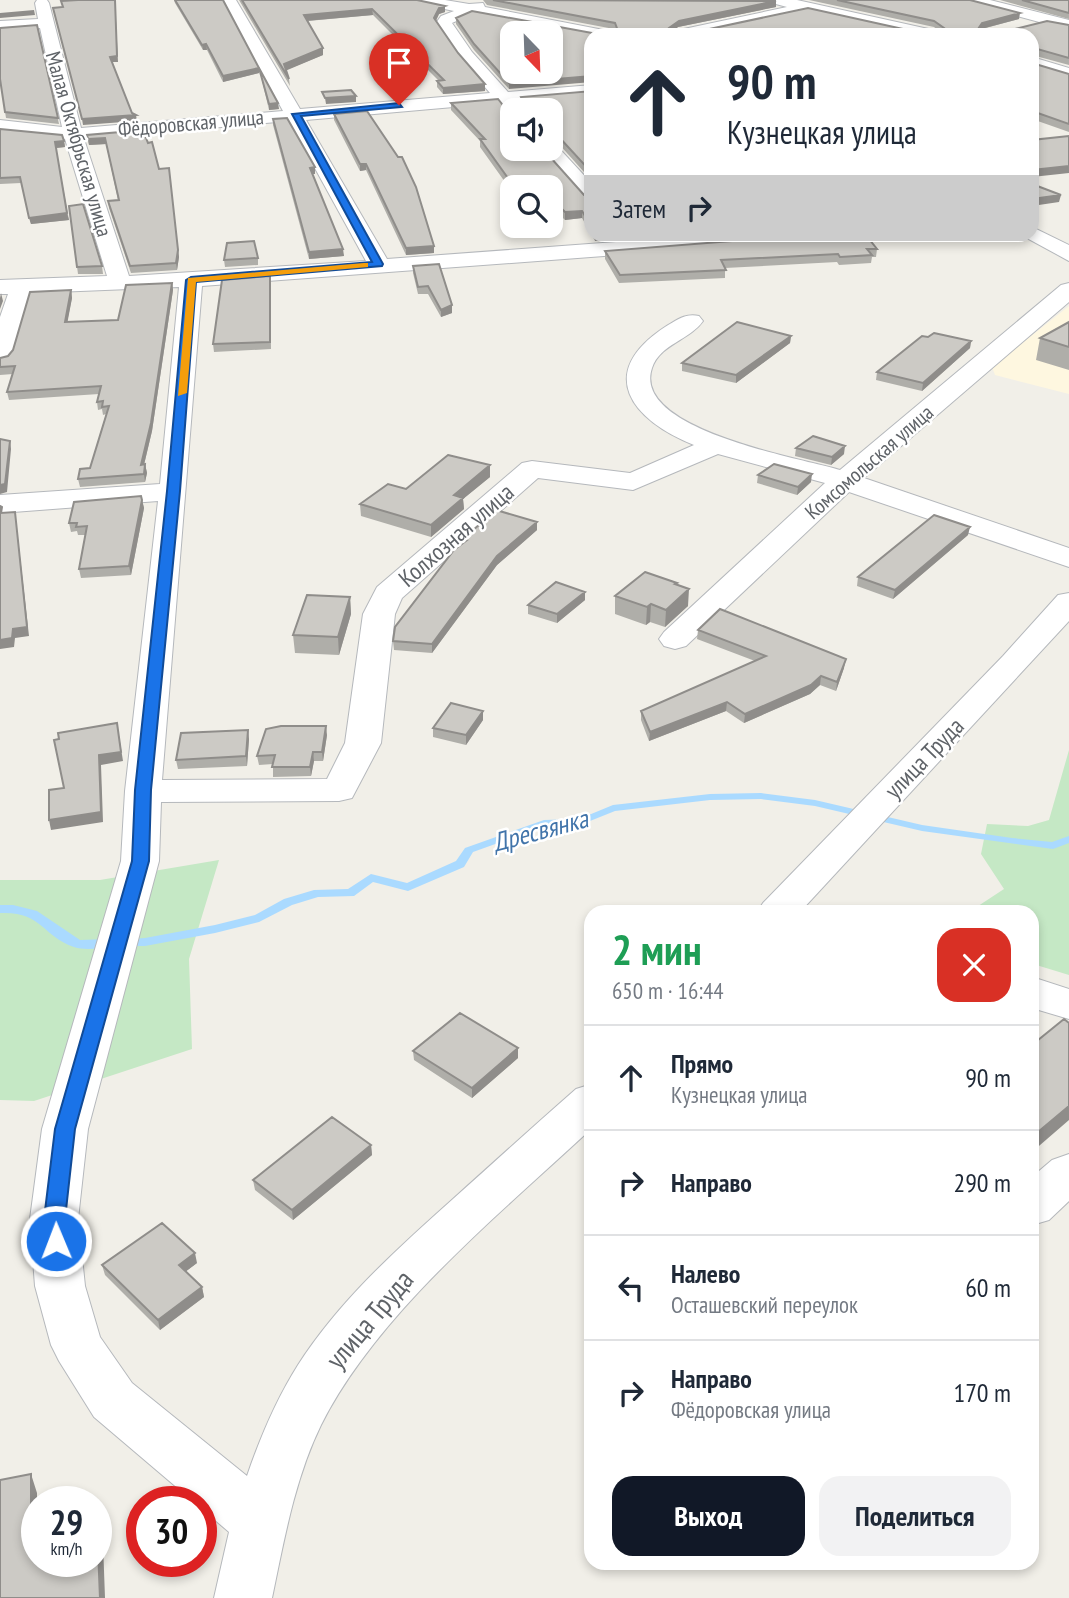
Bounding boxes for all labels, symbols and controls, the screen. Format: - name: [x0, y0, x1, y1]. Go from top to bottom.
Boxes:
- north arrow: [500, 21, 564, 84]
- map controls: [500, 21, 563, 238]
- pin: [369, 33, 429, 105]
- icon: arrive: [380, 44, 418, 82]
- street label: Малая Октябрьская улица: [40, 48, 118, 240]
- text: 90 m: [727, 49, 816, 113]
- icon: ahead: [612, 56, 703, 147]
- button: sound: [500, 98, 563, 161]
- street label: Фёдоровская улица: [117, 103, 265, 143]
- text: Кузнецкая улица: [727, 111, 917, 153]
- button: search: [500, 175, 563, 238]
- icon: right: [680, 189, 718, 227]
- text: Затем: [612, 192, 666, 225]
- street label: Комсомольская улица: [799, 399, 939, 525]
- street label: Колхозная улица: [392, 477, 520, 593]
- street label: улица Труда: [878, 711, 970, 805]
- water label: Дресвянка: [488, 801, 593, 859]
- text: 2 мин: [612, 922, 702, 977]
- button: close: [937, 928, 1011, 1002]
- text: 650 m · 16:44: [612, 976, 724, 1005]
- text: Прямо: [671, 1047, 733, 1080]
- icon: ahead: [612, 1059, 650, 1097]
- text: 90 m: [965, 1061, 1011, 1094]
- text: Кузнецкая улица: [671, 1080, 808, 1109]
- icon: right: [612, 1164, 650, 1202]
- text: Направо: [671, 1166, 752, 1199]
- text: 290 m: [953, 1166, 1011, 1199]
- position arrow: [19, 1204, 93, 1278]
- text: Налево: [671, 1257, 740, 1290]
- street label: улица Труда: [317, 1262, 421, 1376]
- icon: left: [612, 1269, 650, 1307]
- text: 60 m: [965, 1271, 1011, 1304]
- text: Осташевский переулок: [671, 1290, 858, 1319]
- text: Направо: [671, 1362, 752, 1395]
- icon: right: [612, 1374, 650, 1412]
- text: 170 m: [953, 1376, 1011, 1409]
- text: Фёдоровская улица: [671, 1395, 831, 1424]
- button: Выход: [612, 1476, 805, 1556]
- button: Поделиться: [819, 1476, 1011, 1556]
- speed limit sign: 30: [126, 1486, 217, 1577]
- text: 29: [50, 1499, 83, 1545]
- text: km/h: [51, 1537, 82, 1560]

